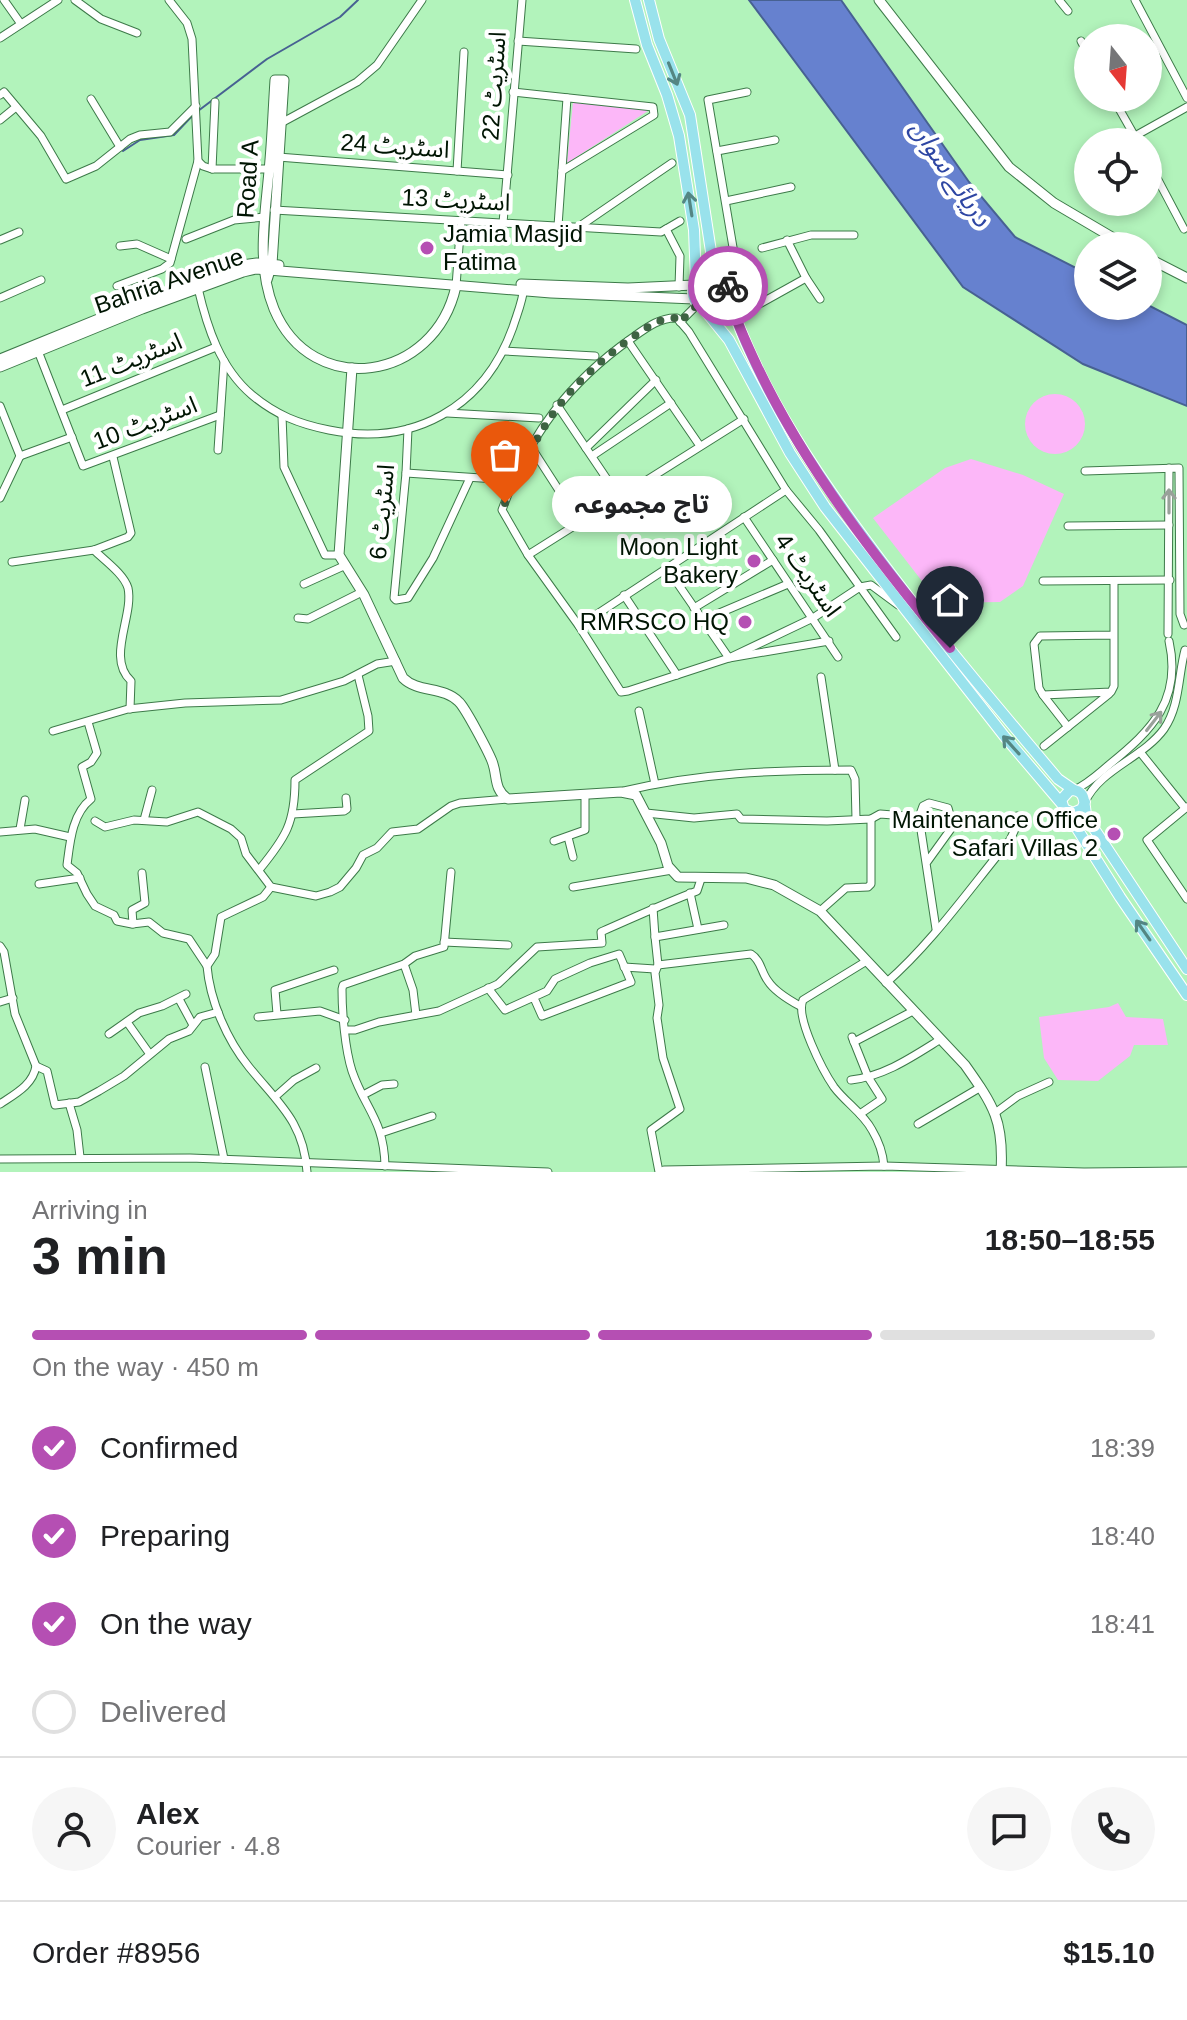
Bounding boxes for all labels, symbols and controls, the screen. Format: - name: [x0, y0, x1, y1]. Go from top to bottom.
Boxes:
- north arrow: [1074, 24, 1162, 112]
- map controls: [1074, 24, 1162, 320]
- street label: اسٹریٹ 22: [476, 31, 512, 141]
- one-way arrow: [667, 61, 682, 86]
- water label: دریائے سواں: [903, 114, 998, 233]
- street label: اسٹریٹ 24: [340, 128, 450, 164]
- button: locate: [1074, 128, 1162, 216]
- street label: Road A: [231, 139, 264, 219]
- street label: اسٹریٹ 13: [401, 183, 511, 217]
- one-way arrow: [681, 192, 696, 217]
- place label: Jamia Masjid Fatima: [443, 220, 583, 275]
- button: layers: [1074, 232, 1162, 320]
- marker: Jamia Masjid Fatima: [418, 239, 436, 257]
- street label: Bahria Avenue: [91, 242, 247, 319]
- courier: [688, 246, 768, 326]
- icon: bike: [706, 264, 750, 308]
- street label: اسٹریٹ 11: [76, 327, 186, 393]
- street label: اسٹریٹ 10: [89, 390, 201, 456]
- pin: [471, 421, 539, 503]
- icon: bag: [483, 433, 527, 477]
- street label: اسٹریٹ 6: [364, 463, 400, 561]
- callout: تاج مجموعہ: [553, 475, 733, 531]
- one-way arrow: [1161, 488, 1177, 515]
- text: تاج مجموعہ: [575, 489, 709, 519]
- street label: اسٹریٹ 4: [769, 528, 847, 622]
- place label: Moon Light Bakery: [619, 533, 738, 588]
- marker: Moon Light Bakery: [745, 552, 763, 570]
- pin: [916, 566, 984, 648]
- icon: home: [928, 578, 972, 622]
- place label: RMRSCO HQ: [580, 608, 729, 635]
- marker: RMRSCO HQ: [736, 613, 754, 631]
- one-way arrow: [1145, 711, 1162, 732]
- one-way arrow: [1003, 735, 1021, 755]
- place label: Maintenance Office Safari Villas 2: [892, 806, 1098, 861]
- marker: Maintenance Office Safari Villas 2: [1105, 825, 1123, 843]
- one-way arrow: [1135, 920, 1151, 942]
- text: Arriving in: [32, 1195, 148, 1225]
- text: 18:50–18:55: [985, 1223, 1155, 1256]
- text: 3 min: [32, 1227, 168, 1285]
- text: On the way · 450 m: [32, 1352, 259, 1382]
- icon: check: [32, 1426, 76, 1470]
- text: Confirmed: [100, 1431, 238, 1464]
- text: 18:39: [1090, 1433, 1155, 1463]
- icon: check: [32, 1514, 76, 1558]
- text: Preparing: [100, 1519, 230, 1552]
- text: 18:40: [1090, 1521, 1155, 1551]
- icon: check: [32, 1602, 76, 1646]
- text: On the way: [100, 1607, 252, 1640]
- text: 18:41: [1090, 1609, 1155, 1639]
- text: Delivered: [100, 1695, 227, 1728]
- button: person: [32, 1787, 116, 1871]
- button: chat: [967, 1787, 1051, 1871]
- button: phone: [1071, 1787, 1155, 1871]
- text: Alex: [136, 1797, 199, 1830]
- text: Courier · 4.8: [136, 1831, 281, 1861]
- text: Order #8956: [32, 1936, 200, 1969]
- text: $15.10: [1063, 1936, 1155, 1969]

